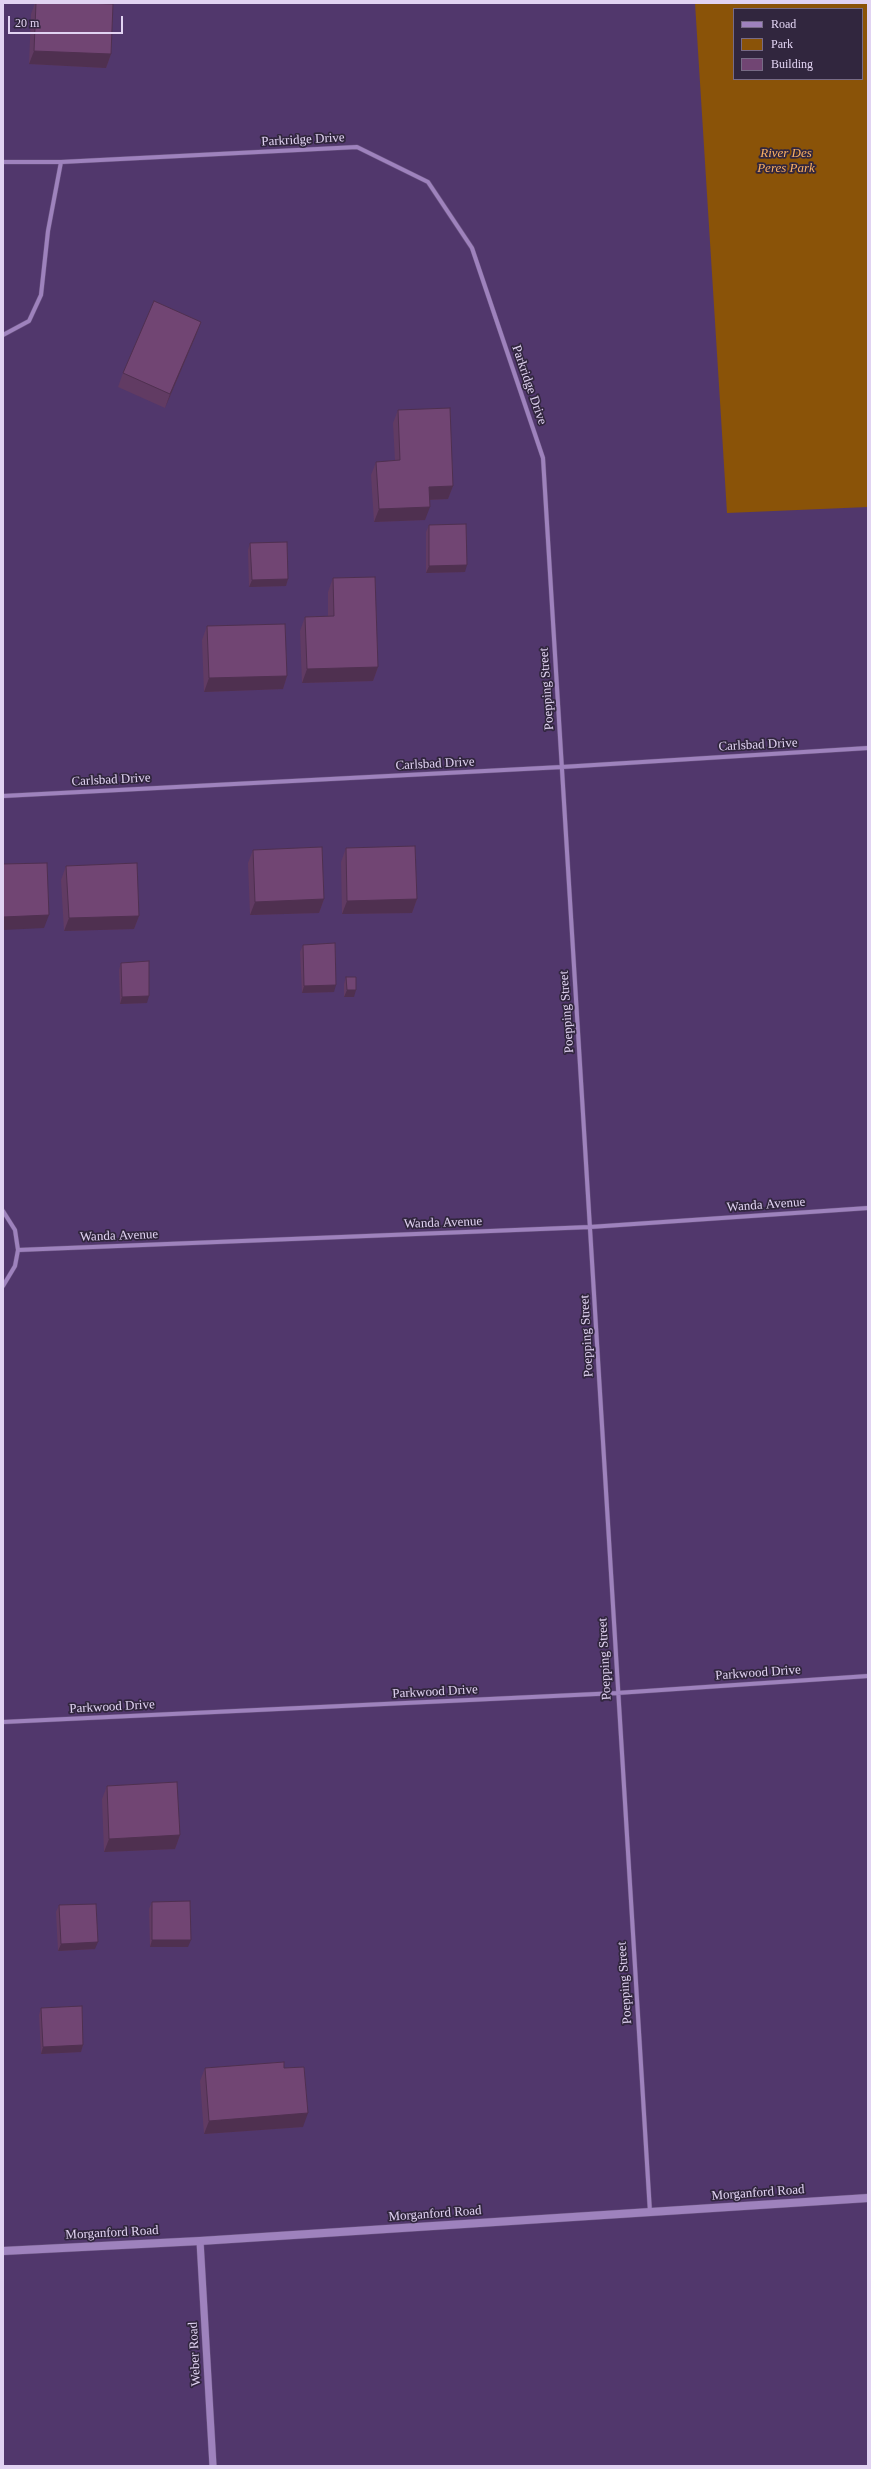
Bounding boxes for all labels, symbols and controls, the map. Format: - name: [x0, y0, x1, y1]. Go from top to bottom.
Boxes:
- scale bar: [10, 8, 125, 34]
- legend: [733, 8, 863, 80]
- text: 20 m: [15, 16, 39, 30]
- text: Road: [771, 17, 796, 31]
- text: Park: [771, 37, 793, 51]
- text: Building: [771, 57, 813, 71]
- street label: Parkridge Drive: [261, 130, 345, 150]
- park label: River Des Peres Park: [757, 146, 815, 177]
- street label: Parkridge Drive: [508, 343, 550, 427]
- street label: Poepping Street: [536, 647, 558, 731]
- street label: Carlsbad Drive: [718, 735, 798, 755]
- street label: Carlsbad Drive: [395, 754, 475, 774]
- street label: Carlsbad Drive: [71, 770, 151, 790]
- street label: Poepping Street: [556, 970, 578, 1054]
- street label: Wanda Avenue: [726, 1194, 806, 1216]
- street label: Wanda Avenue: [404, 1214, 482, 1232]
- street label: Wanda Avenue: [80, 1227, 158, 1245]
- street label: Poepping Street: [577, 1294, 597, 1378]
- street label: Poepping Street: [595, 1617, 615, 1701]
- street label: Parkwood Drive: [715, 1662, 801, 1684]
- street label: Parkwood Drive: [392, 1682, 478, 1702]
- street label: Parkwood Drive: [69, 1697, 155, 1717]
- street label: Poepping Street: [614, 1941, 636, 2025]
- street label: Morganford Road: [711, 2182, 805, 2204]
- street label: Morganford Road: [388, 2203, 482, 2225]
- street label: Morganford Road: [65, 2223, 159, 2243]
- street label: Weber Road: [186, 2321, 204, 2387]

